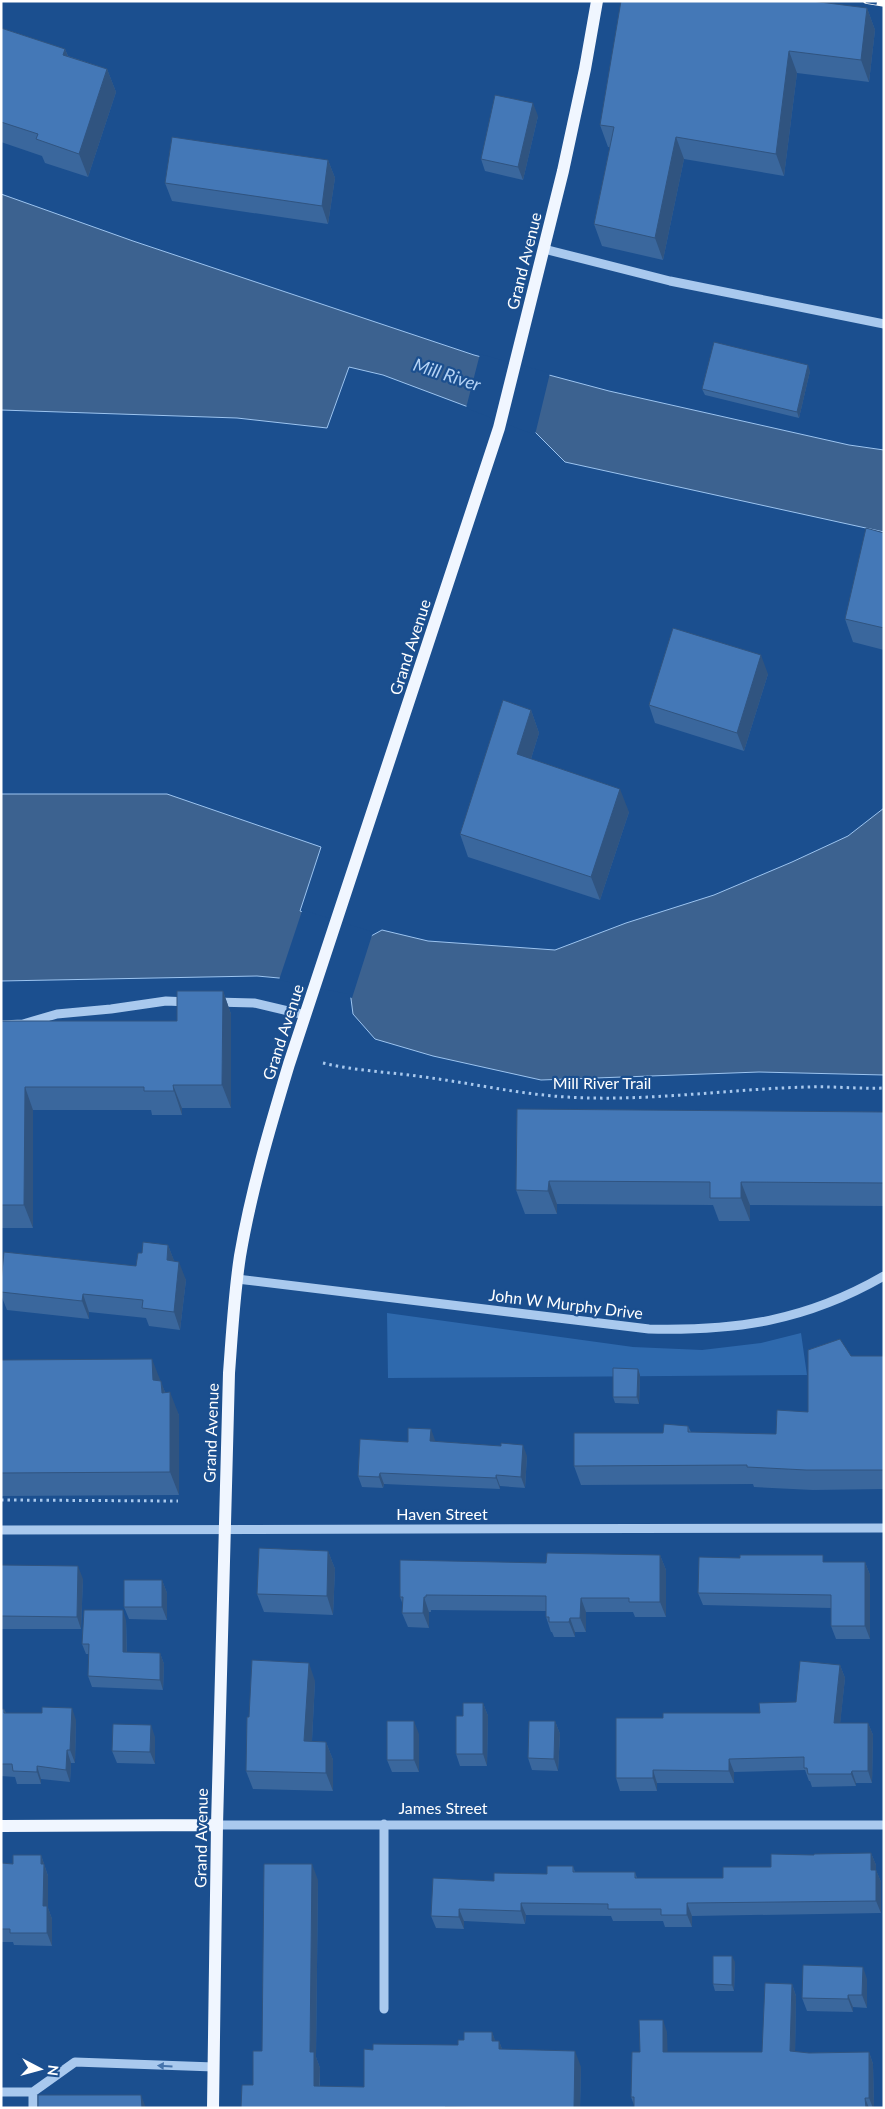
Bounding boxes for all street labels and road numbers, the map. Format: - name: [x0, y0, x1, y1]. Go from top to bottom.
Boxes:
- street label: Grand Avenue: [502, 210, 545, 312]
- street label: Grand Avenue: [385, 597, 434, 697]
- street label: Grand Avenue: [258, 982, 307, 1082]
- street label: Mill River Trail: [553, 1073, 651, 1092]
- street label: John W Murphy Drive: [488, 1285, 644, 1322]
- street label: Grand Avenue: [199, 1383, 222, 1483]
- street label: Haven Street: [396, 1504, 488, 1523]
- street label: Grand Avenue: [190, 1788, 211, 1888]
- street label: James Street: [398, 1798, 488, 1817]

